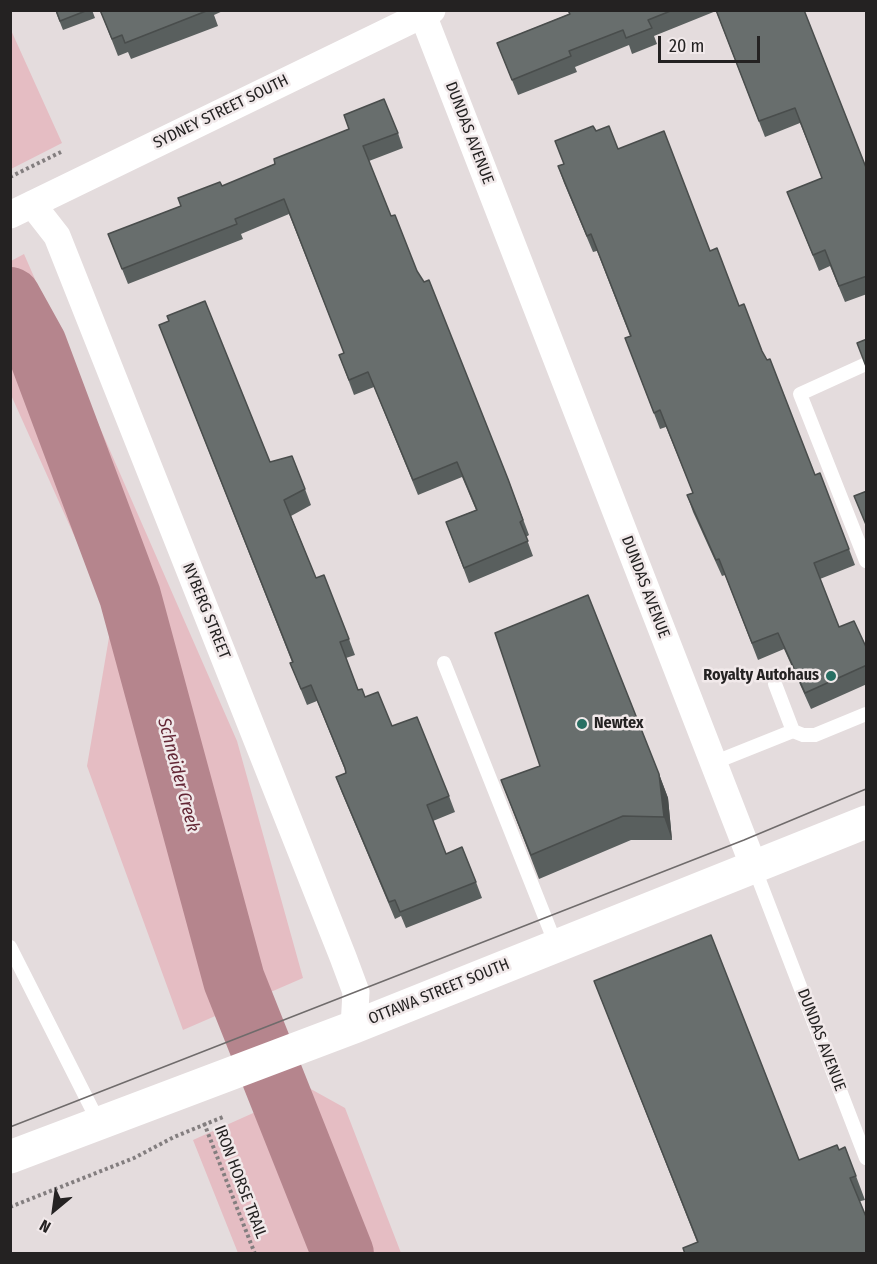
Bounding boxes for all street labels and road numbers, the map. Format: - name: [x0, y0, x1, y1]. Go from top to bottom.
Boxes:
- street label: SYDNEY STREET SOUTH: [150, 71, 292, 153]
- street label: DUNDAS AVENUE: [441, 79, 497, 187]
- street label: DUNDAS AVENUE: [617, 533, 673, 641]
- street label: NYBERG STREET: [178, 560, 234, 662]
- street label: OTTAWA STREET SOUTH: [366, 955, 512, 1029]
- street label: DUNDAS AVENUE: [793, 986, 849, 1094]
- street label: IRON HORSE TRAIL: [210, 1123, 270, 1241]

